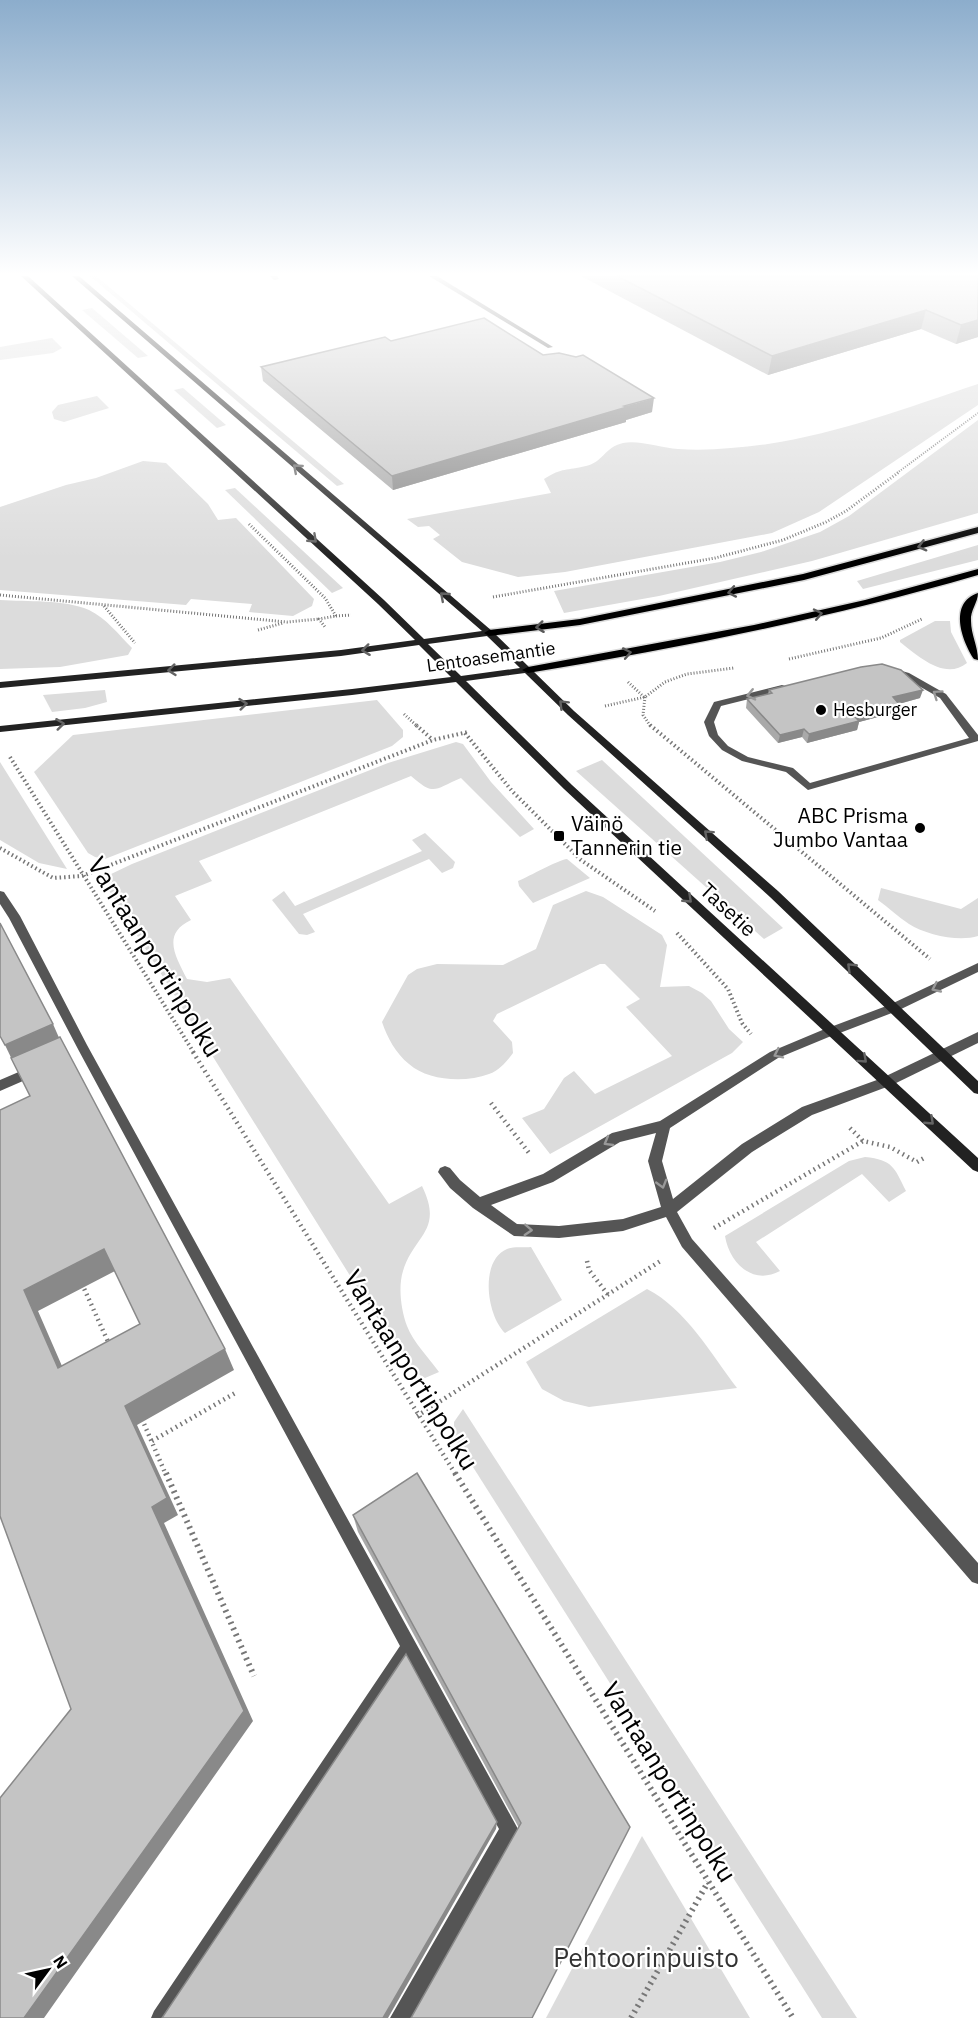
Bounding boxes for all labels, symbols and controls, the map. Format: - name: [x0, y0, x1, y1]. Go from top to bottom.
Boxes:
- one-way arrow: [293, 464, 303, 475]
- one-way arrow: [306, 532, 317, 543]
- one-way arrow: [917, 538, 927, 551]
- one-way arrow: [727, 585, 737, 598]
- one-way arrow: [440, 592, 451, 603]
- one-way arrow: [812, 608, 822, 621]
- one-way arrow: [536, 620, 545, 633]
- street label: Lentoasemantie: [425, 636, 557, 677]
- one-way arrow: [361, 643, 370, 656]
- one-way arrow: [621, 647, 631, 660]
- one-way arrow: [167, 663, 176, 676]
- one-way arrow: [747, 688, 757, 701]
- one-way arrow: [932, 690, 943, 701]
- one-way arrow: [238, 698, 248, 711]
- place label: Hesburger: [833, 698, 918, 721]
- one-way arrow: [559, 701, 570, 712]
- marker: Hesburger: [814, 703, 828, 717]
- one-way arrow: [56, 718, 65, 731]
- place label: ABC Prisma Jumbo Vantaa: [773, 801, 908, 853]
- place label: Väinö Tannerin tie: [571, 809, 682, 861]
- marker: ABC Prisma Jumbo Vantaa: [913, 821, 927, 835]
- marker: Väinö Tannerin tie: [552, 829, 566, 843]
- one-way arrow: [704, 830, 715, 841]
- street label: Vantaanportinpolku: [80, 850, 231, 1063]
- street label: Tasetie: [694, 876, 763, 943]
- one-way arrow: [681, 892, 692, 903]
- one-way arrow: [847, 964, 858, 975]
- one-way arrow: [931, 980, 942, 992]
- one-way arrow: [774, 1047, 785, 1059]
- one-way arrow: [856, 1052, 866, 1063]
- one-way arrow: [923, 1114, 934, 1125]
- one-way arrow: [604, 1135, 614, 1146]
- one-way arrow: [654, 1179, 667, 1189]
- one-way arrow: [523, 1224, 532, 1237]
- street label: Vantaanportinpolku: [336, 1263, 487, 1476]
- street label: Vantaanportinpolku: [594, 1675, 745, 1888]
- north arrow: [18, 1940, 78, 2000]
- park label: Pehtoorinpuisto: [553, 1940, 739, 1974]
- text: N: [49, 1952, 72, 1972]

